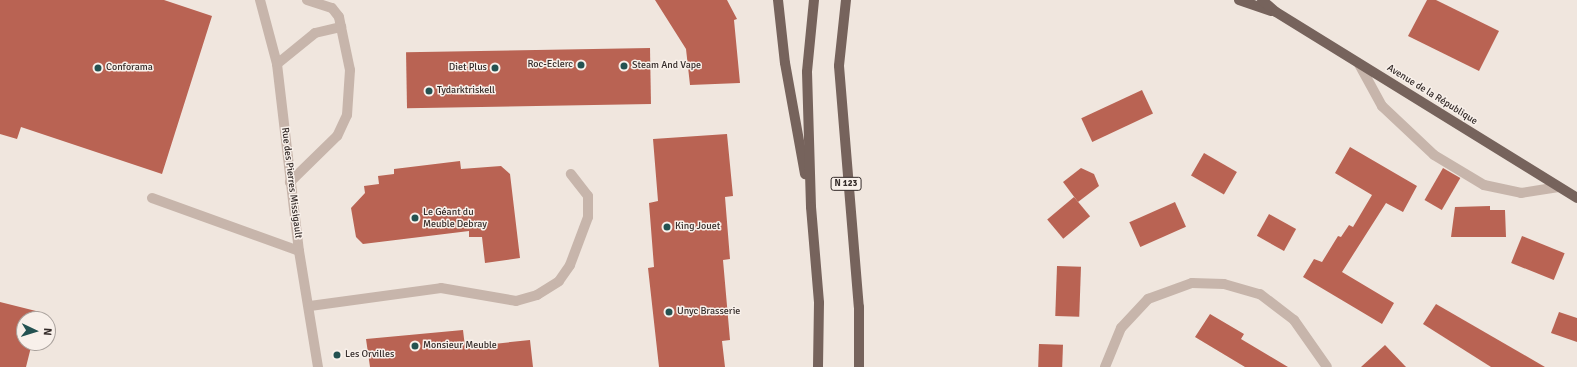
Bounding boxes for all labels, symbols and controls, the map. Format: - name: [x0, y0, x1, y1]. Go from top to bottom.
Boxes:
- place label: Roc-Eclerc: [527, 59, 573, 71]
- marker: Roc-Eclerc: [576, 60, 586, 70]
- place label: Steam And Vape: [632, 60, 701, 72]
- marker: Steam And Vape: [619, 61, 629, 71]
- place label: Conforama: [106, 62, 153, 74]
- place label: Diet Plus: [449, 62, 487, 74]
- street label: Avenue de la République: [1385, 62, 1479, 128]
- marker: Conforama: [93, 63, 103, 73]
- marker: Diet Plus: [490, 63, 500, 73]
- place label: Tydarktriskell: [437, 85, 495, 97]
- marker: Tydarktriskell: [424, 86, 434, 96]
- street label: Rue des Pierres Missigault: [278, 127, 304, 239]
- road number: N 123: [830, 177, 862, 191]
- place label: Le Géant du Meuble Debray: [423, 206, 487, 230]
- marker: Le Géant du Meuble Debray: [410, 213, 420, 223]
- place label: King Jouet: [675, 221, 720, 233]
- marker: King Jouet: [662, 222, 672, 232]
- place label: Unyc Brasserie: [677, 306, 740, 318]
- marker: Unyc Brasserie: [664, 307, 674, 317]
- north arrow: [16, 311, 56, 351]
- text: N: [41, 328, 54, 336]
- place label: Monsieur Meuble: [423, 340, 497, 352]
- marker: Monsieur Meuble: [410, 341, 420, 351]
- place label: Les Orvilles: [345, 349, 394, 361]
- marker: Les Orvilles: [332, 350, 342, 360]

